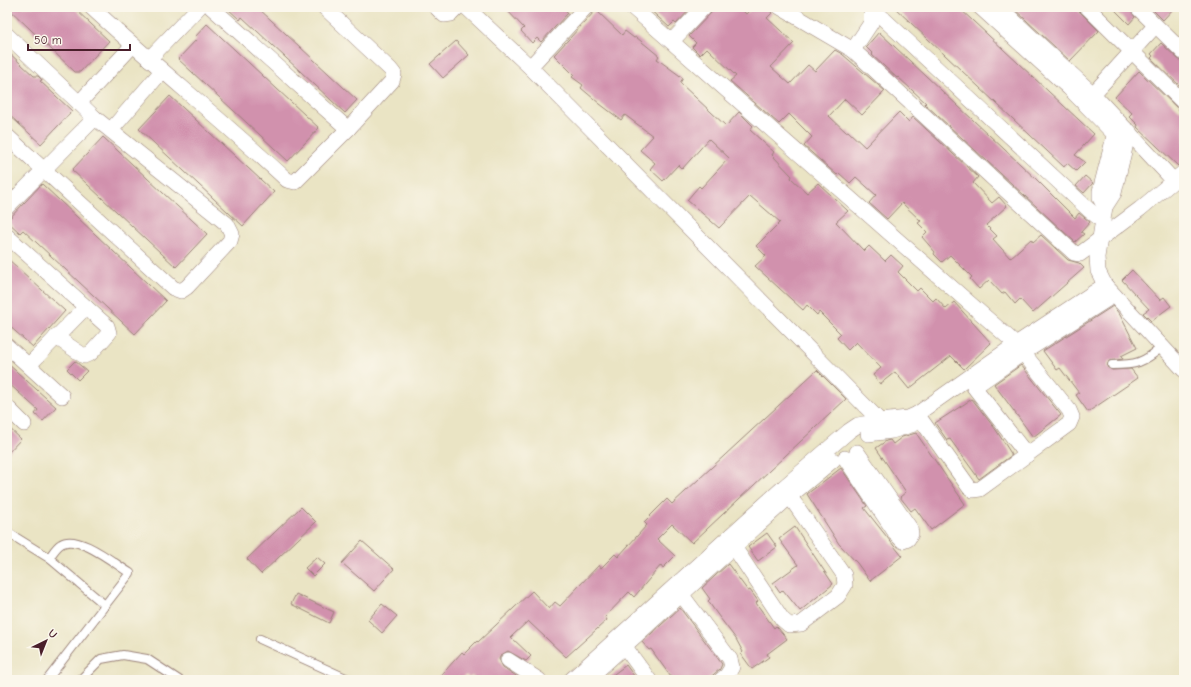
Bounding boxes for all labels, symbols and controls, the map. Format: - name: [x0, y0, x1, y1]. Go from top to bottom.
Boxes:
- scale bar: [28, 26, 130, 52]
- text: 50 m: [34, 33, 62, 47]
- north arrow: [26, 621, 66, 661]
- text: U: [45, 627, 60, 641]

